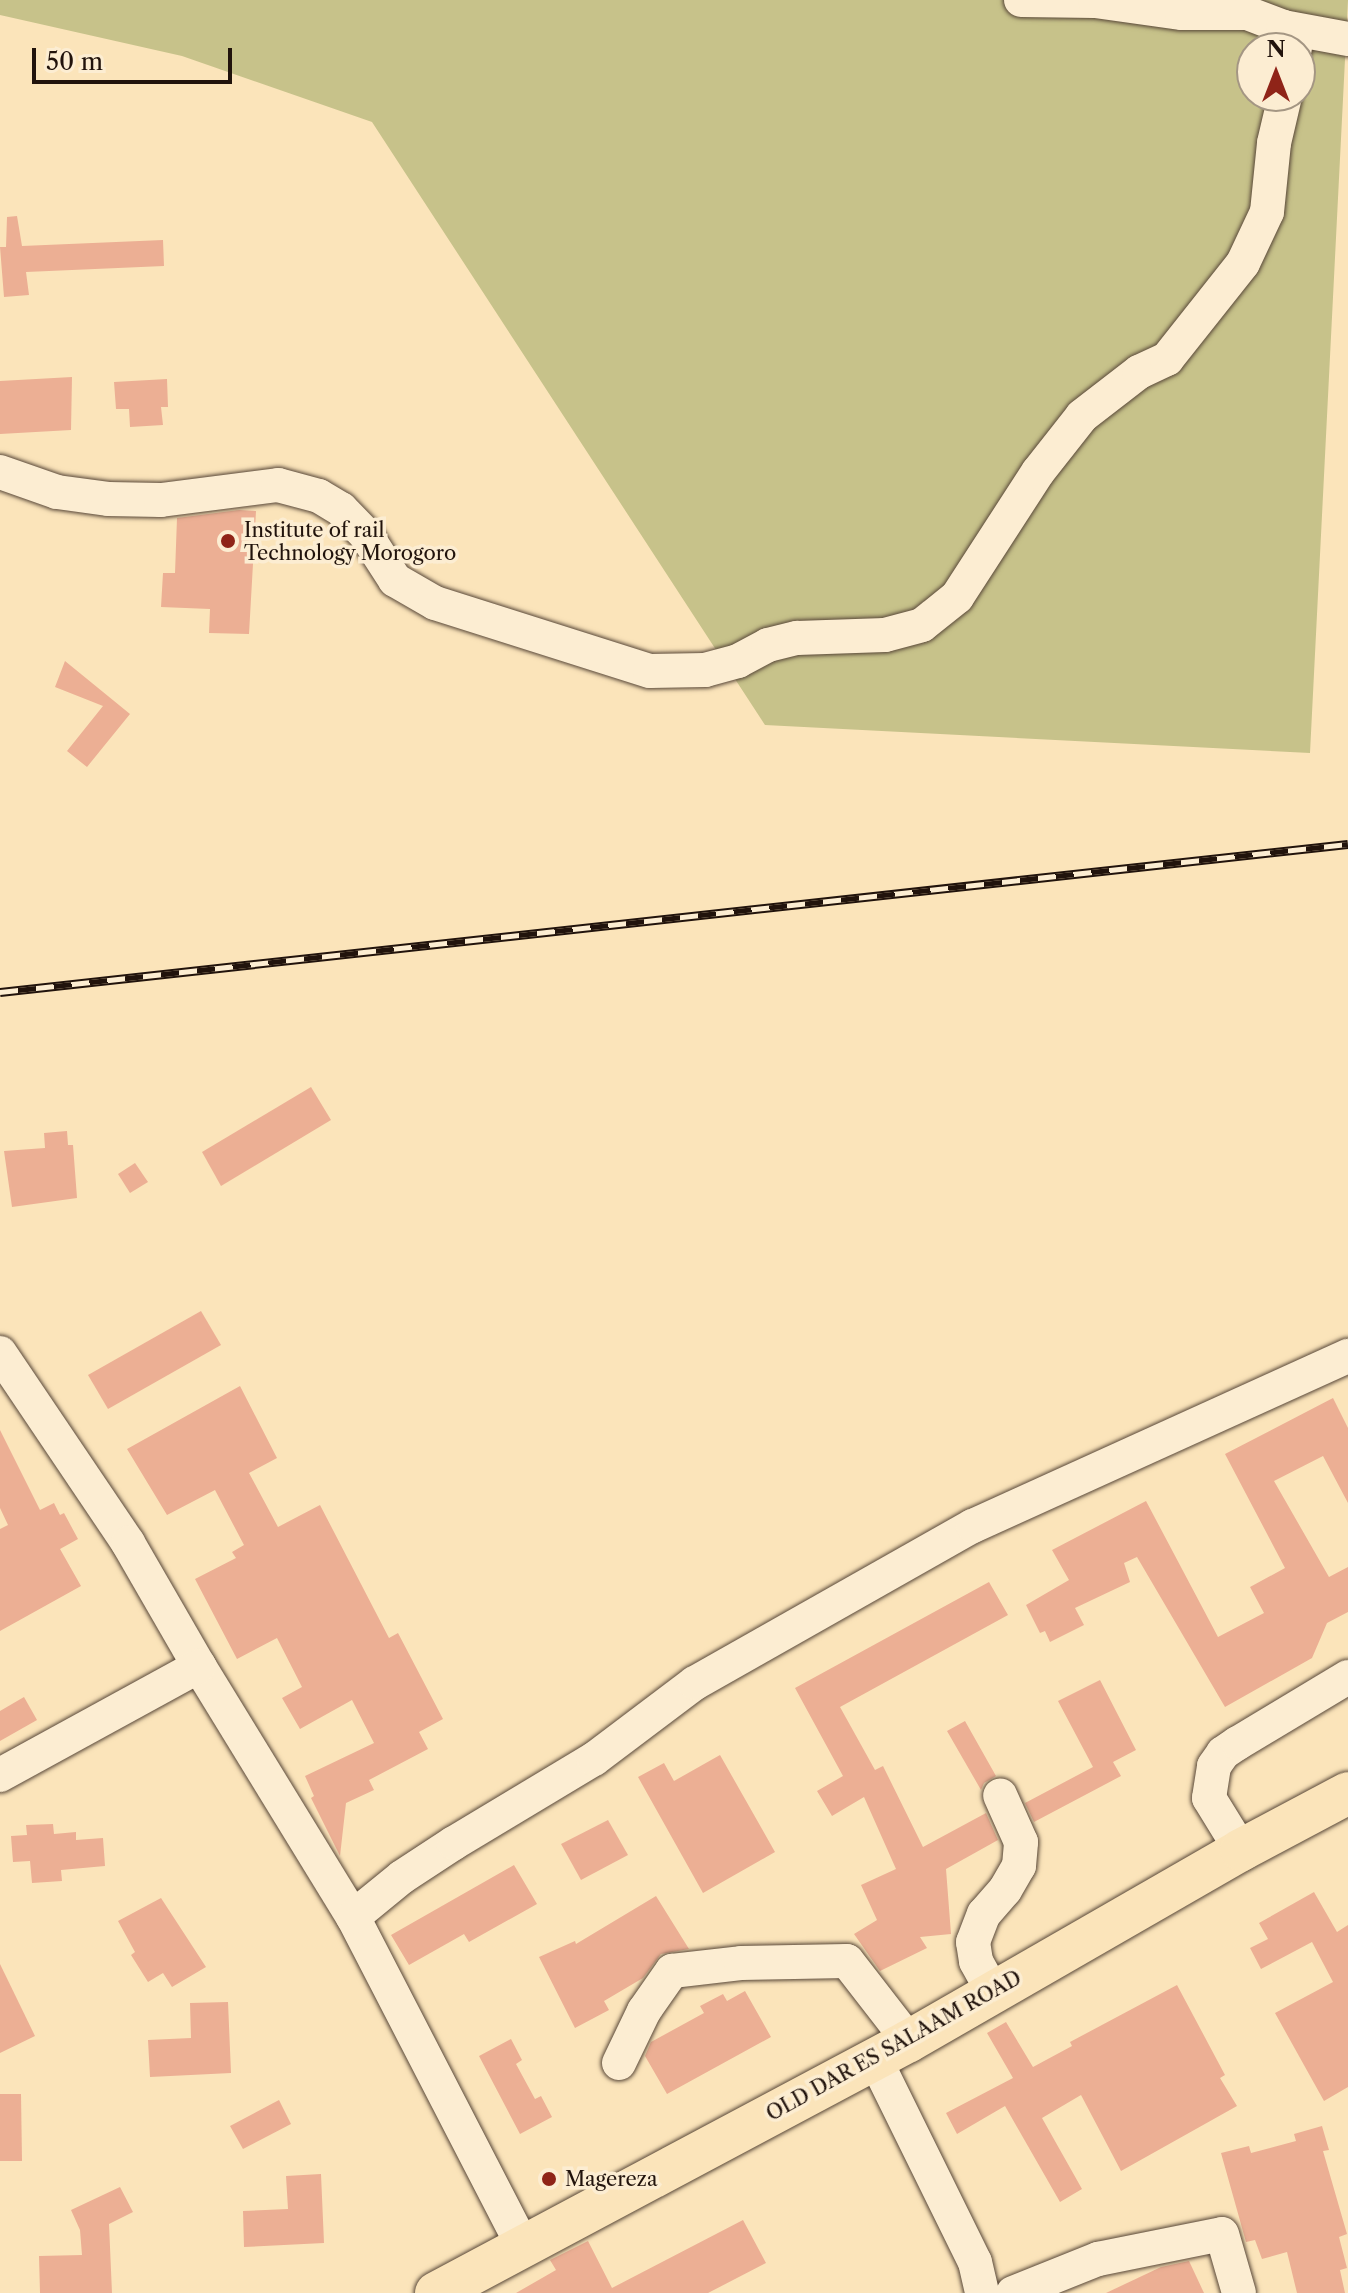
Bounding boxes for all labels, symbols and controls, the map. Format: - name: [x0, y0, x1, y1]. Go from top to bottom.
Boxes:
- scale bar: [36, 32, 236, 82]
- north arrow: [1236, 32, 1316, 112]
- text: N: [1266, 36, 1286, 63]
- text: 50 m: [46, 47, 103, 76]
- place label: Institute of rail Technology Morogoro: [244, 518, 457, 565]
- marker: Institute of rail Technology Morogoro: [219, 532, 237, 550]
- street label: OLD DAR ES SALAAM ROAD: [762, 1966, 1026, 2126]
- place label: Magereza: [565, 2167, 657, 2191]
- marker: Magereza: [540, 2170, 558, 2188]

